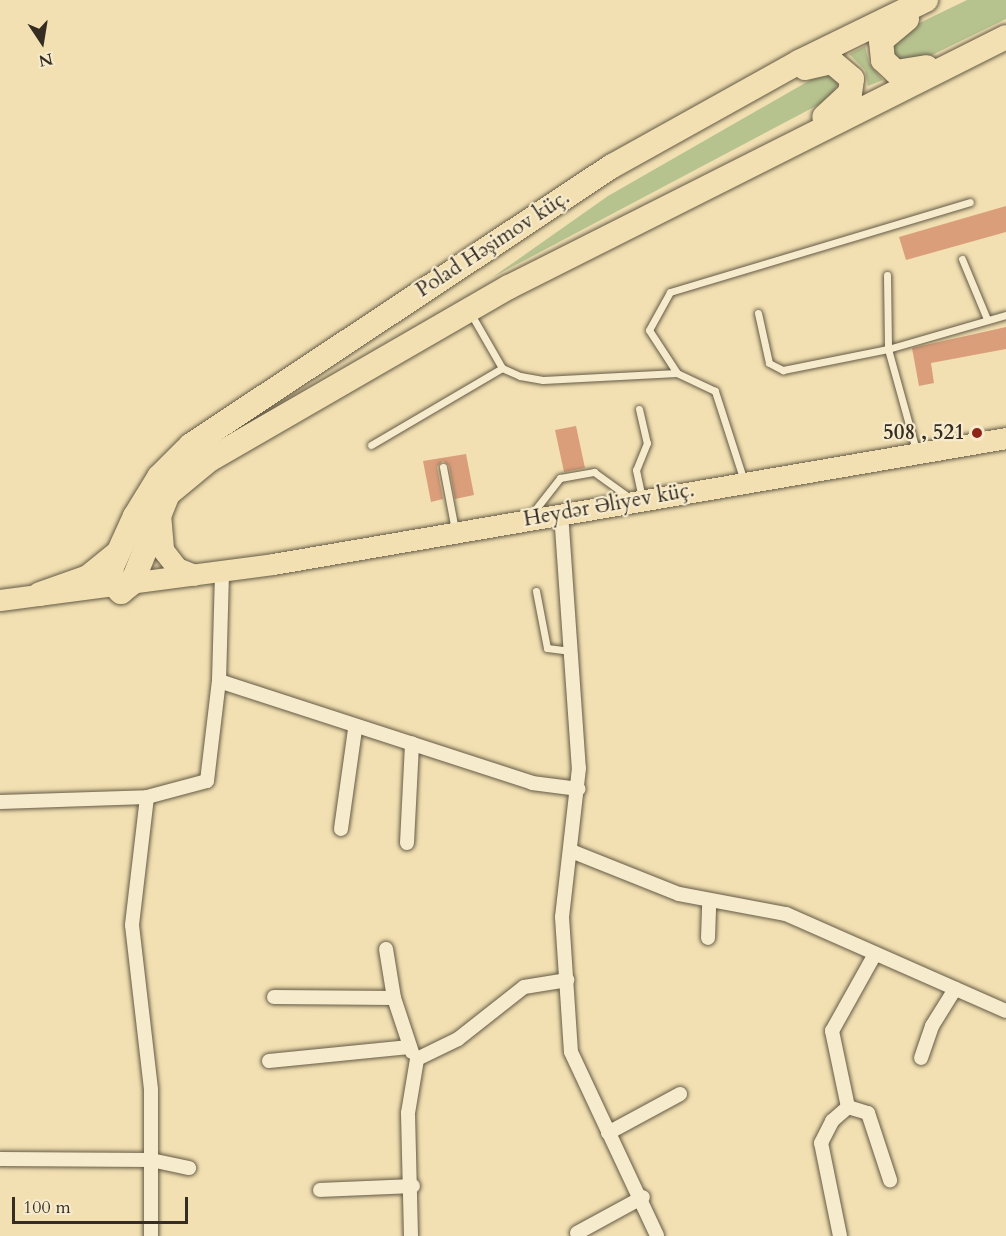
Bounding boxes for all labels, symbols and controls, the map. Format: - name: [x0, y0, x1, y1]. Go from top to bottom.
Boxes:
- north arrow: [12, 12, 72, 72]
- text: N: [37, 47, 55, 72]
- street label: Polad Həşimov küç.: [411, 185, 575, 303]
- place label: 508 , 521: [883, 420, 965, 446]
- marker: 508 , 521: [970, 426, 984, 440]
- street label: Heydər Əliyev küç.: [522, 478, 696, 532]
- scale bar: [15, 1185, 190, 1223]
- text: 100 m: [23, 1195, 71, 1220]

